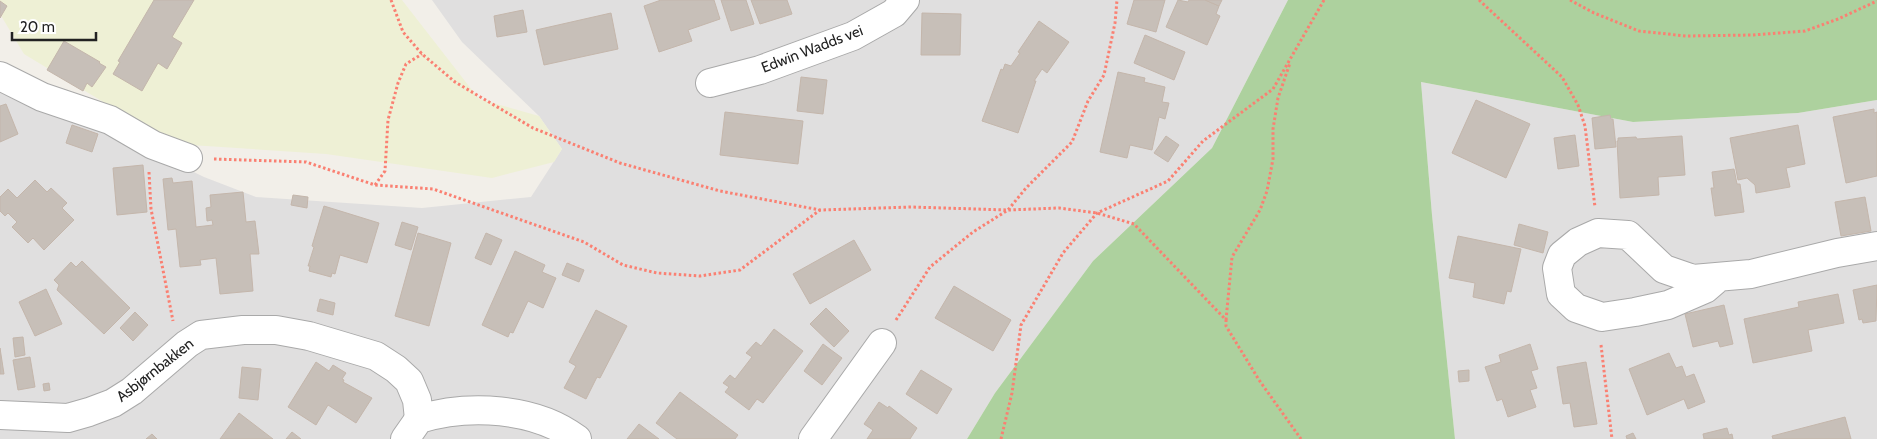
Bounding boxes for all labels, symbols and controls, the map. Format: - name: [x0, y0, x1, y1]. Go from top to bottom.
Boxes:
- scale bar: [12, 10, 96, 42]
- text: 20 m: [20, 18, 55, 36]
- street label: Edwin Wadds vei: [759, 21, 865, 77]
- street label: Asbjørnbakken: [113, 334, 197, 406]

